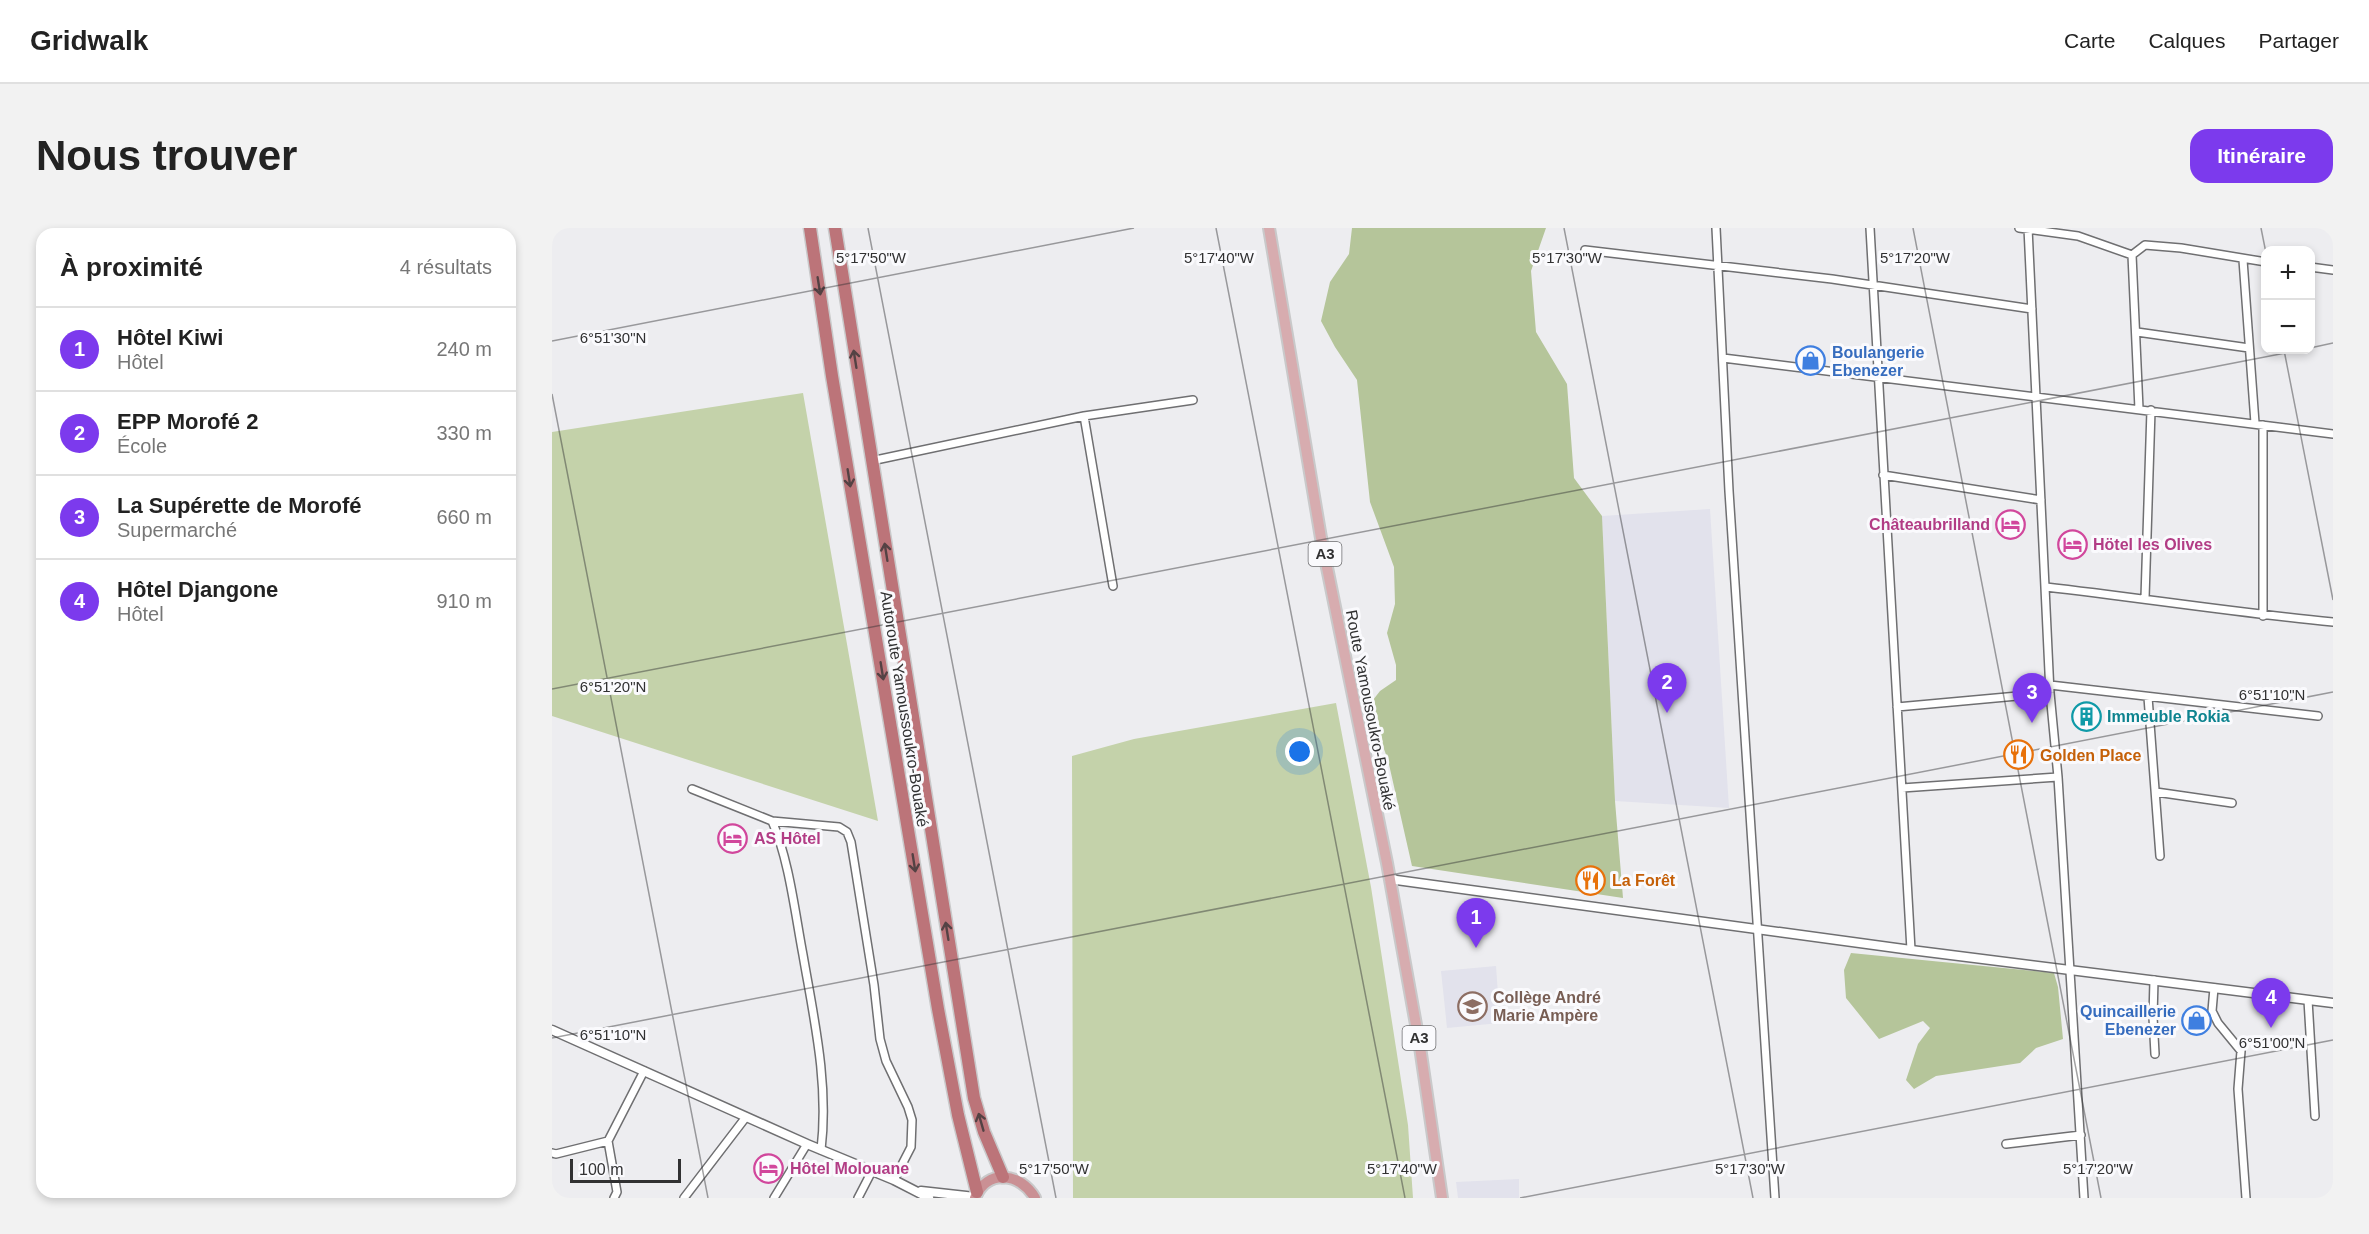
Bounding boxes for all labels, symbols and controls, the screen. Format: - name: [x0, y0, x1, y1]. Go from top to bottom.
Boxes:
- text: Gridwalk: [30, 25, 148, 56]
- text: Carte: [2064, 29, 2115, 52]
- text: Calques: [2148, 29, 2225, 52]
- text: Partager: [2258, 29, 2339, 52]
- button: Itinéraire: [2190, 129, 2333, 183]
- text: Nous trouver: [36, 132, 297, 179]
- map controls: [2261, 246, 2315, 354]
- button: +: [2261, 246, 2315, 300]
- text: 5°17'50"W: [836, 249, 907, 266]
- text: 5°17'40"W: [1184, 249, 1255, 266]
- text: 5°17'30"W: [1532, 249, 1603, 266]
- text: 5°17'20"W: [1880, 249, 1951, 266]
- text: À proximité: [60, 252, 203, 282]
- text: 4 résultats: [400, 256, 492, 278]
- one-way arrow: [813, 275, 824, 295]
- button: −: [2261, 300, 2315, 354]
- text: Hôtel Kiwi: [117, 325, 223, 350]
- text: 6°51'30"N: [580, 329, 646, 346]
- text: 1: [74, 338, 85, 360]
- text: 240 m: [436, 338, 492, 360]
- place label: Boulangerie Ebenezer: [1832, 344, 1925, 379]
- shop icon: Boulangerie Ebenezer: [1795, 345, 1827, 377]
- one-way arrow: [850, 350, 861, 369]
- text: Hôtel: [117, 351, 164, 373]
- text: EPP Morofé 2: [117, 409, 258, 434]
- text: 2: [74, 422, 85, 444]
- text: 330 m: [436, 422, 492, 444]
- text: École: [117, 435, 167, 457]
- one-way arrow: [844, 468, 855, 488]
- text: La Supérette de Morofé: [117, 493, 361, 518]
- text: 3: [74, 506, 85, 528]
- text: 660 m: [436, 506, 492, 528]
- hotel icon: Châteaubrilland: [1995, 508, 2027, 540]
- place label: Châteaubrilland: [1869, 516, 1990, 533]
- text: Supermarché: [117, 519, 237, 541]
- hotel icon: Hötel les Olives: [2056, 528, 2088, 560]
- place label: Hötel les Olives: [2093, 536, 2212, 553]
- one-way arrow: [880, 542, 891, 562]
- road number: A3: [1308, 542, 1342, 566]
- text: Hôtel Djangone: [117, 577, 278, 602]
- text: 4: [74, 590, 85, 612]
- text: 910 m: [436, 590, 492, 612]
- street label: Autoroute Yamoussoukro-Bouaké: [877, 590, 932, 828]
- text: Hôtel: [117, 603, 164, 625]
- street label: Route Yamousoukro-Bouaké: [1343, 608, 1398, 812]
- one-way arrow: [876, 660, 887, 680]
- pin: 2: [1648, 664, 1686, 713]
- pin: 3: [2012, 674, 2052, 723]
- text: 6°51'20"N: [580, 678, 646, 695]
- text: 6°51'10"N: [2239, 686, 2305, 703]
- building icon: Immeuble Rokia: [2070, 700, 2102, 732]
- place label: Immeuble Rokia: [2107, 708, 2230, 725]
- your location: [1285, 737, 1314, 766]
- restaurant icon: Golden Place: [2003, 739, 2035, 771]
- place label: Golden Place: [2040, 747, 2141, 764]
- hotel icon: AS Hôtel: [717, 822, 749, 854]
- place label: AS Hôtel: [754, 830, 821, 847]
- one-way arrow: [908, 853, 919, 872]
- restaurant icon: La Forêt: [1575, 864, 1607, 896]
- place label: La Forêt: [1612, 872, 1676, 889]
- pin: 1: [1456, 898, 1496, 948]
- one-way arrow: [941, 921, 952, 941]
- pin: 4: [2252, 978, 2290, 1028]
- place label: Collège André Marie Ampère: [1493, 989, 1601, 1024]
- school or university icon: Collège André Marie Ampère: [1456, 990, 1488, 1022]
- place label: Quincaillerie Ebenezer: [2080, 1003, 2176, 1038]
- shop icon: Quincaillerie Ebenezer: [2181, 1004, 2213, 1036]
- text: 6°51'10"N: [580, 1026, 646, 1043]
- road number: A3: [1402, 1026, 1436, 1050]
- text: 6°51'00"N: [2239, 1034, 2305, 1051]
- one-way arrow: [975, 1113, 986, 1132]
- hotel icon: Hôtel Molouane: [753, 1152, 785, 1184]
- scale bar: [570, 1156, 681, 1184]
- place label: Hôtel Molouane: [790, 1160, 909, 1177]
- text: 5°17'50"W: [1019, 1160, 1090, 1177]
- text: 5°17'40"W: [1367, 1160, 1438, 1177]
- text: 5°17'30"W: [1715, 1160, 1786, 1177]
- text: 5°17'20"W: [2063, 1160, 2134, 1177]
- text: 100 m: [579, 1161, 623, 1178]

